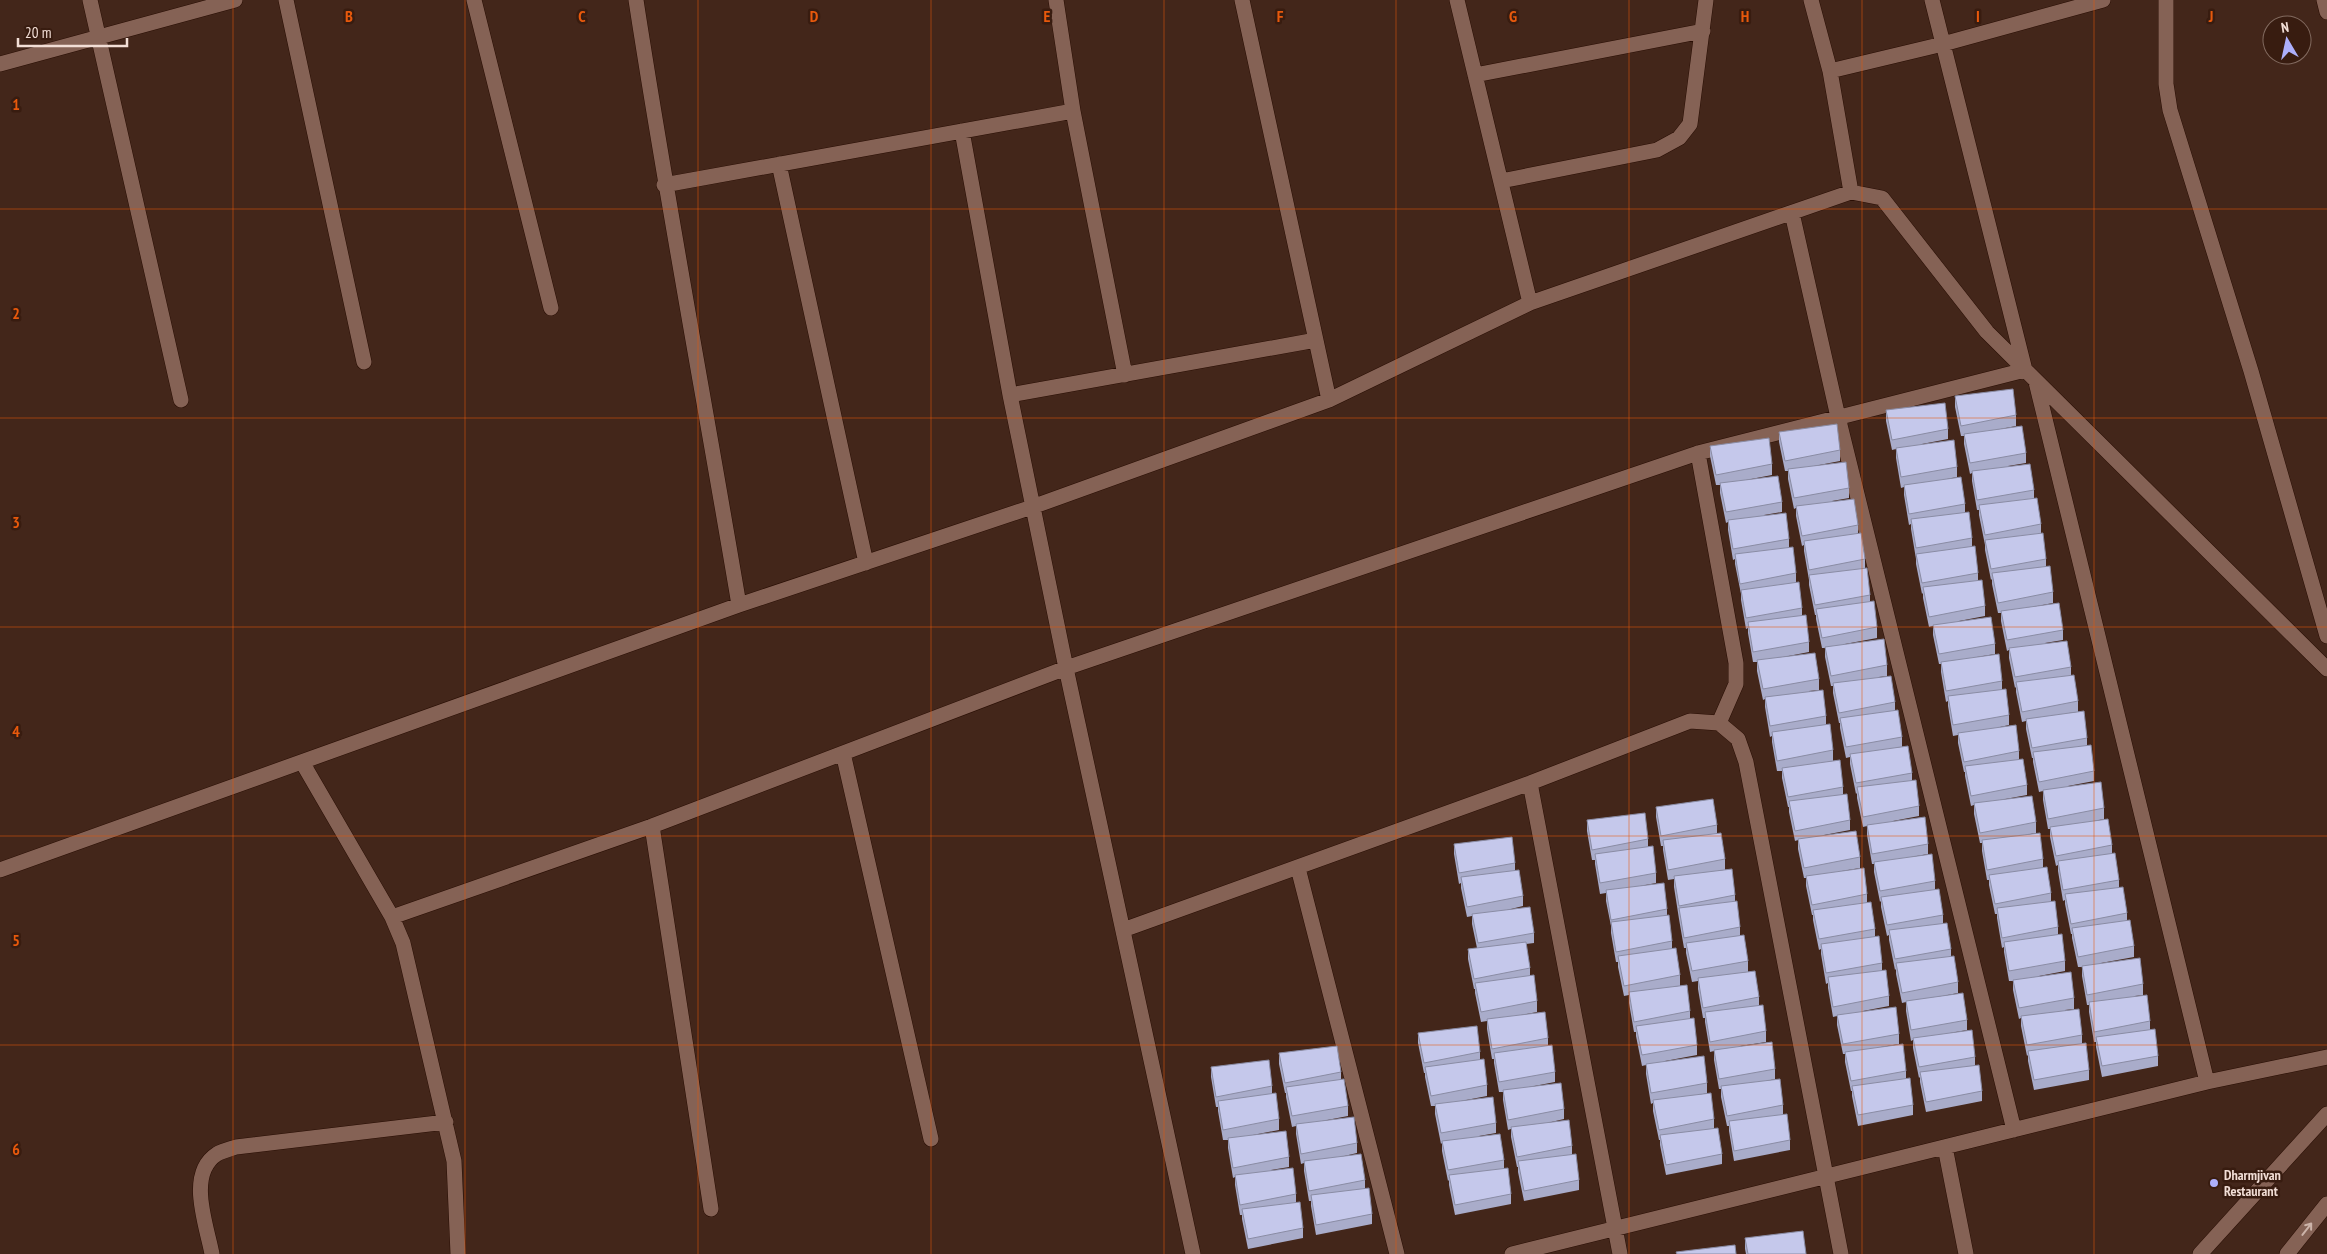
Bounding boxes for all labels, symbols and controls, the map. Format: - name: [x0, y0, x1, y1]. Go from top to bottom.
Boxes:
- text: B: [345, 6, 353, 26]
- text: C: [578, 6, 586, 26]
- text: D: [810, 6, 819, 26]
- text: E: [1044, 6, 1051, 26]
- text: F: [1277, 6, 1284, 26]
- text: G: [1509, 6, 1517, 26]
- text: H: [1741, 6, 1749, 26]
- text: I: [1976, 6, 1980, 26]
- text: J: [2208, 6, 2213, 26]
- scale bar: [18, 15, 126, 47]
- north arrow: [2262, 15, 2312, 65]
- text: N: [2280, 18, 2290, 37]
- text: 20 m: [25, 23, 51, 42]
- text: 1: [12, 94, 20, 114]
- text: 2: [12, 303, 20, 323]
- text: 3: [12, 512, 20, 532]
- text: 4: [12, 721, 20, 741]
- text: 5: [12, 930, 20, 950]
- text: 6: [12, 1139, 20, 1159]
- place label: Dharmjivan Restaurant: [2224, 1166, 2281, 1200]
- marker: Dharmjivan Restaurant: [2208, 1177, 2220, 1189]
- one-way arrow: [2302, 1222, 2312, 1236]

